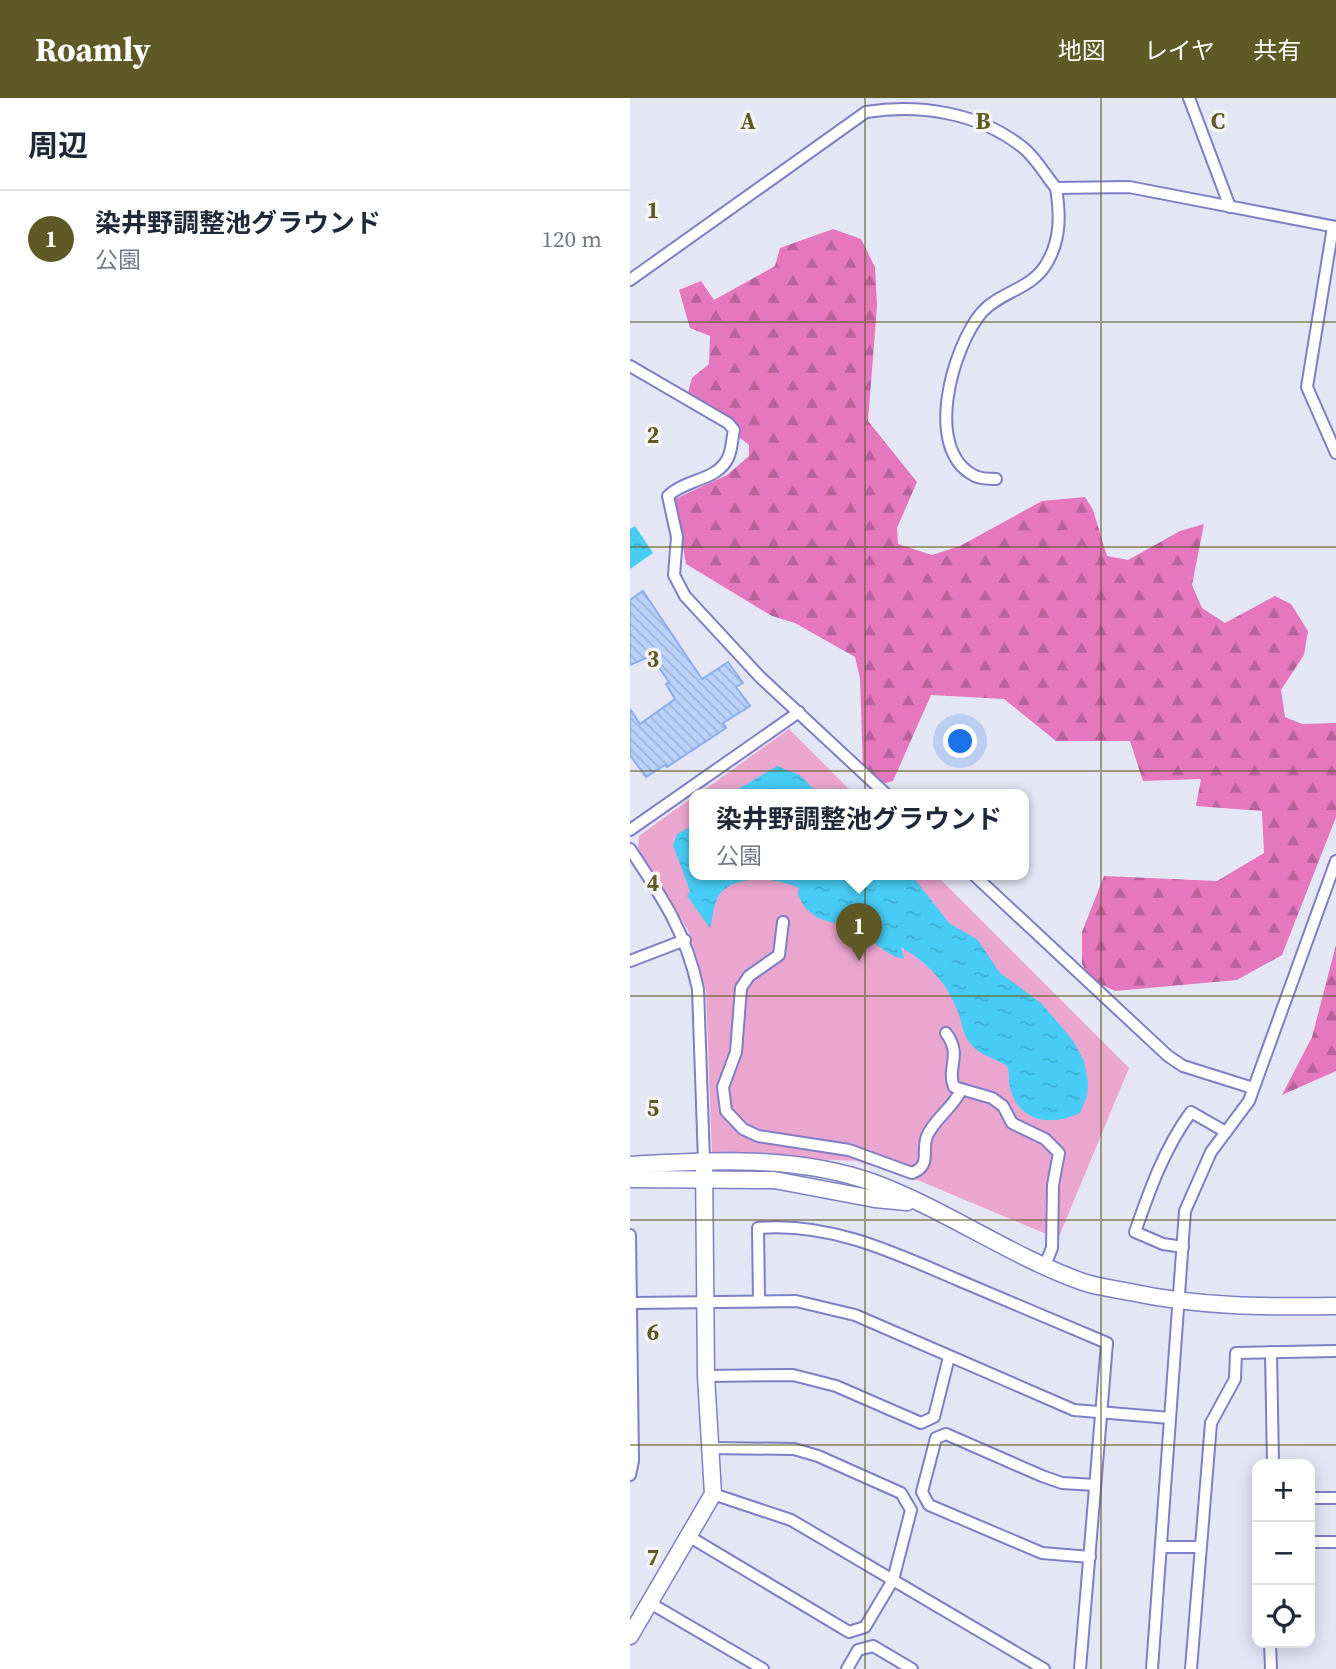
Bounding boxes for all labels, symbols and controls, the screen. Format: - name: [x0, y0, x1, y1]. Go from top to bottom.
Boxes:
- text: Roamly: [35, 27, 151, 72]
- text: 地図: [1058, 34, 1106, 67]
- text: レイヤ: [1144, 34, 1215, 67]
- text: 共有: [1253, 34, 1301, 67]
- text: A: [740, 105, 756, 137]
- text: B: [976, 105, 991, 137]
- text: C: [1211, 105, 1225, 137]
- text: 周辺: [28, 125, 88, 166]
- text: 1: [647, 194, 659, 226]
- text: 染井野調整池グラウンド: [95, 205, 381, 241]
- text: 1: [45, 223, 57, 255]
- text: 120 m: [541, 223, 602, 255]
- text: 公園: [95, 244, 141, 276]
- text: 2: [647, 419, 659, 451]
- text: 3: [647, 643, 659, 675]
- your location: [943, 724, 977, 758]
- popup: [689, 789, 1029, 880]
- text: 染井野調整池グラウンド: [716, 801, 1002, 837]
- text: 公園: [716, 840, 762, 872]
- text: 4: [647, 867, 659, 899]
- pin: 1: [836, 903, 882, 961]
- text: 5: [647, 1092, 659, 1124]
- text: 6: [647, 1316, 659, 1348]
- map controls: [1252, 1459, 1315, 1648]
- button: +: [1252, 1459, 1315, 1522]
- button: −: [1252, 1522, 1315, 1585]
- text: 7: [647, 1541, 659, 1573]
- button: locate: [1252, 1585, 1315, 1648]

